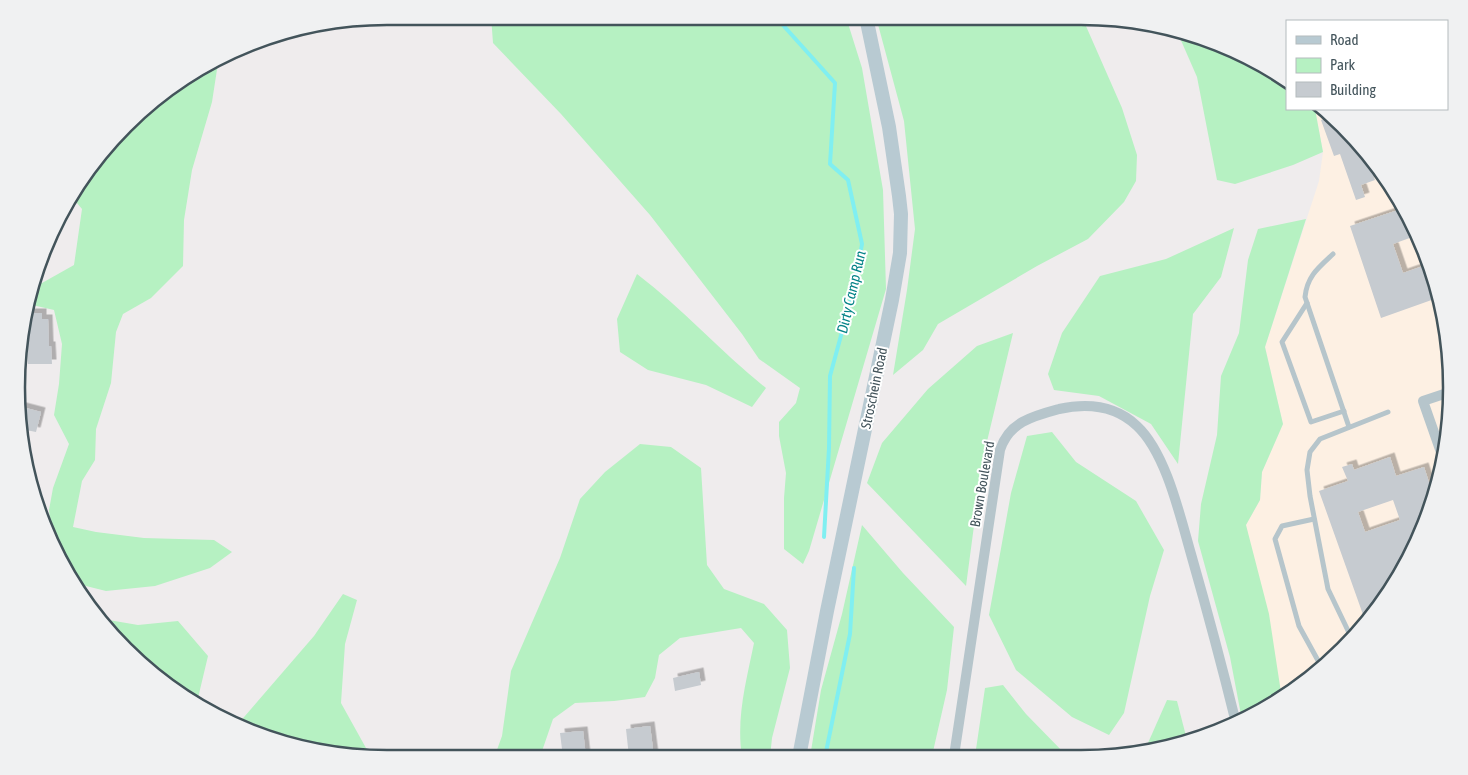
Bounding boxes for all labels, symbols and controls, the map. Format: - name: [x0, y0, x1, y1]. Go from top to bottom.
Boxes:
- legend: [1286, 20, 1448, 110]
- text: Road: [1330, 31, 1359, 48]
- text: Park: [1330, 56, 1355, 73]
- text: Building: [1330, 81, 1376, 98]
- water label: Dirty Camp Run: [833, 249, 869, 335]
- street label: Stroschein Road: [858, 346, 890, 430]
- street label: Brown Boulevard: [967, 440, 997, 528]

